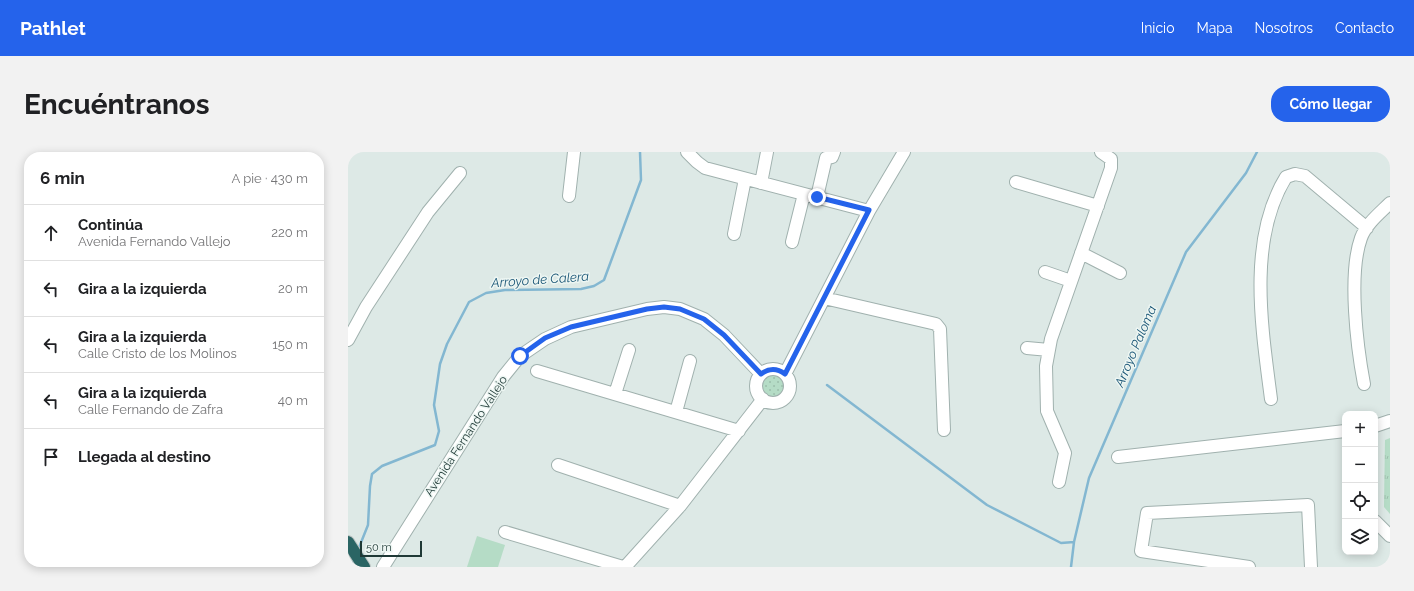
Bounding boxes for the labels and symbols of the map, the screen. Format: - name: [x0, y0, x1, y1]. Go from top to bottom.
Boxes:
- route end: [808, 188, 826, 206]
- water label: Arroyo de Calera: [490, 269, 590, 290]
- water label: Arroyo Paloma: [1111, 303, 1159, 390]
- route start: [511, 347, 529, 365]
- street label: Avenida Fernando Vallejo: [422, 373, 510, 499]
- scale bar: [360, 539, 422, 558]

